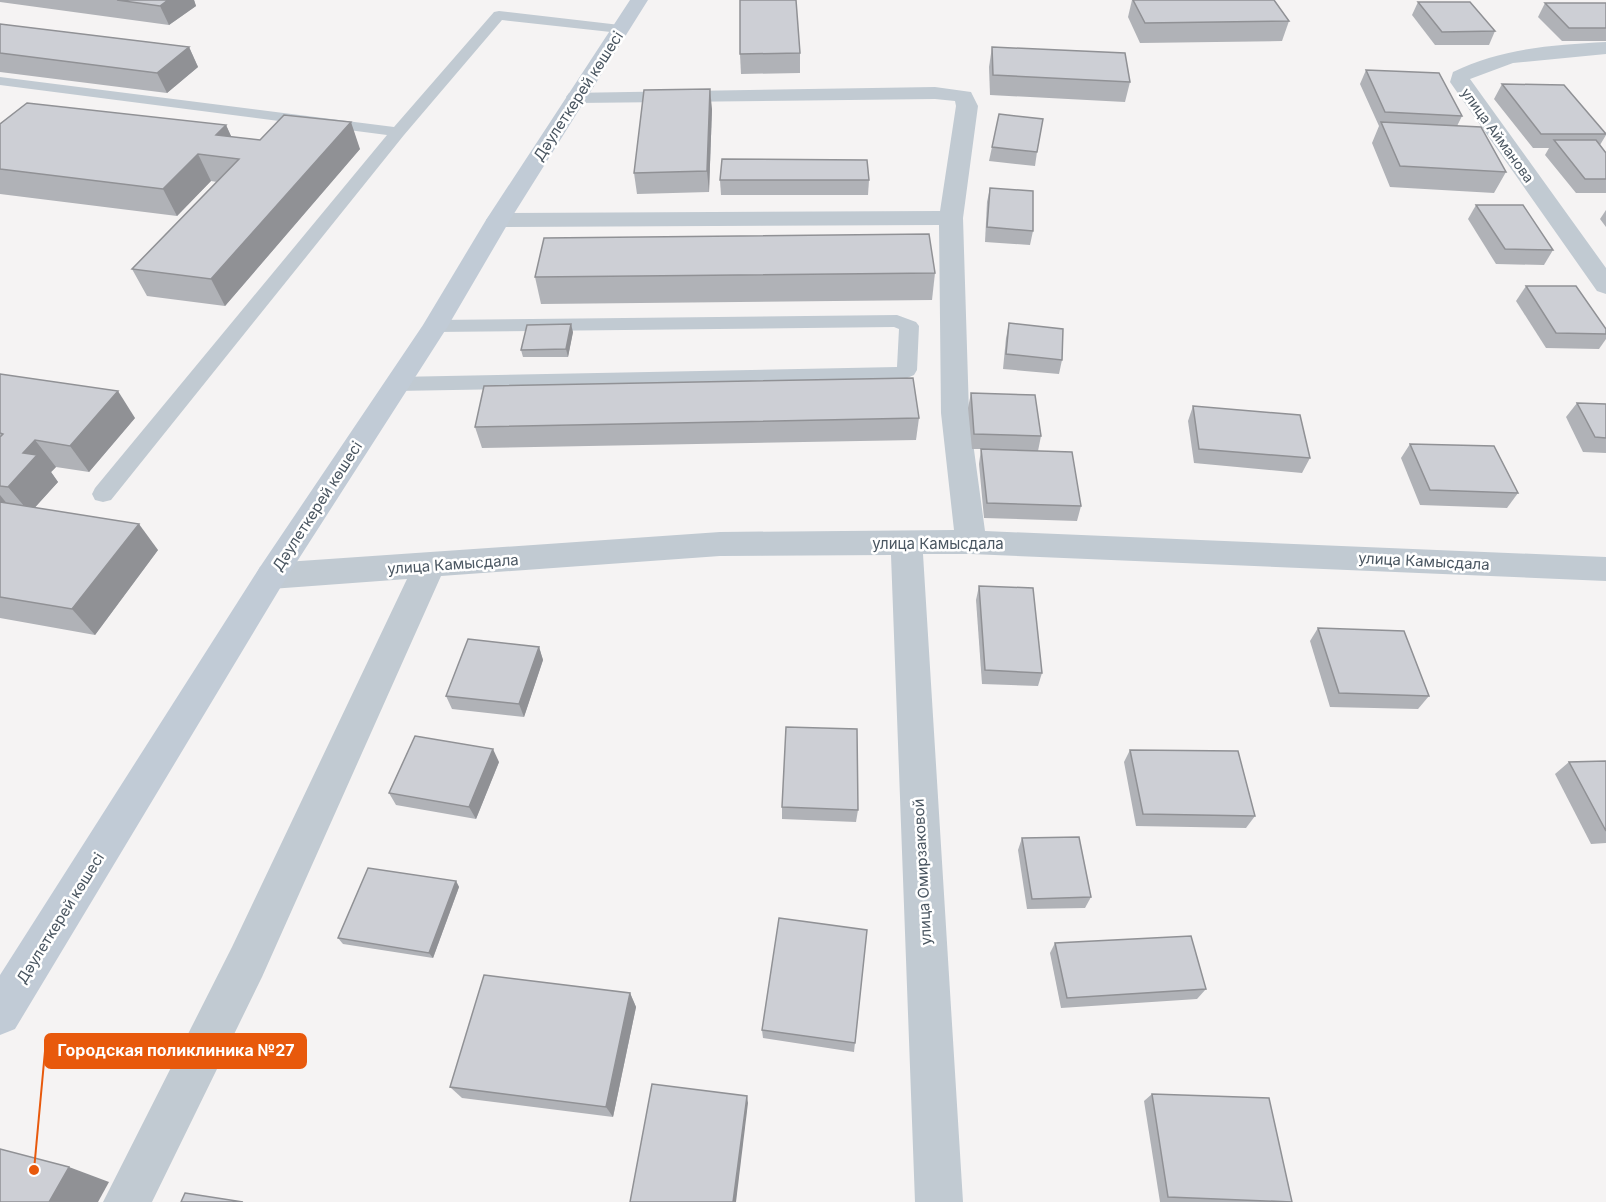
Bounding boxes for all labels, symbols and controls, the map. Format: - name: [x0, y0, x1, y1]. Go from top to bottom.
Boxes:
- street label: Дәулеткерей көшесі: [529, 28, 627, 164]
- street label: улица Айманова: [1458, 84, 1538, 186]
- street label: Дәулеткерей көшесі: [268, 438, 366, 574]
- street label: улица Камысдала: [872, 534, 1004, 553]
- street label: улица Камысдала: [1358, 548, 1490, 574]
- street label: улица Камысдала: [387, 550, 519, 578]
- street label: улица Омирзаковой: [909, 798, 935, 946]
- street label: Дәулеткерей көшесі: [12, 849, 108, 987]
- callout: Городская поликлиника №27: [45, 1034, 306, 1068]
- text: Городская поликлиника №27: [57, 1040, 295, 1060]

